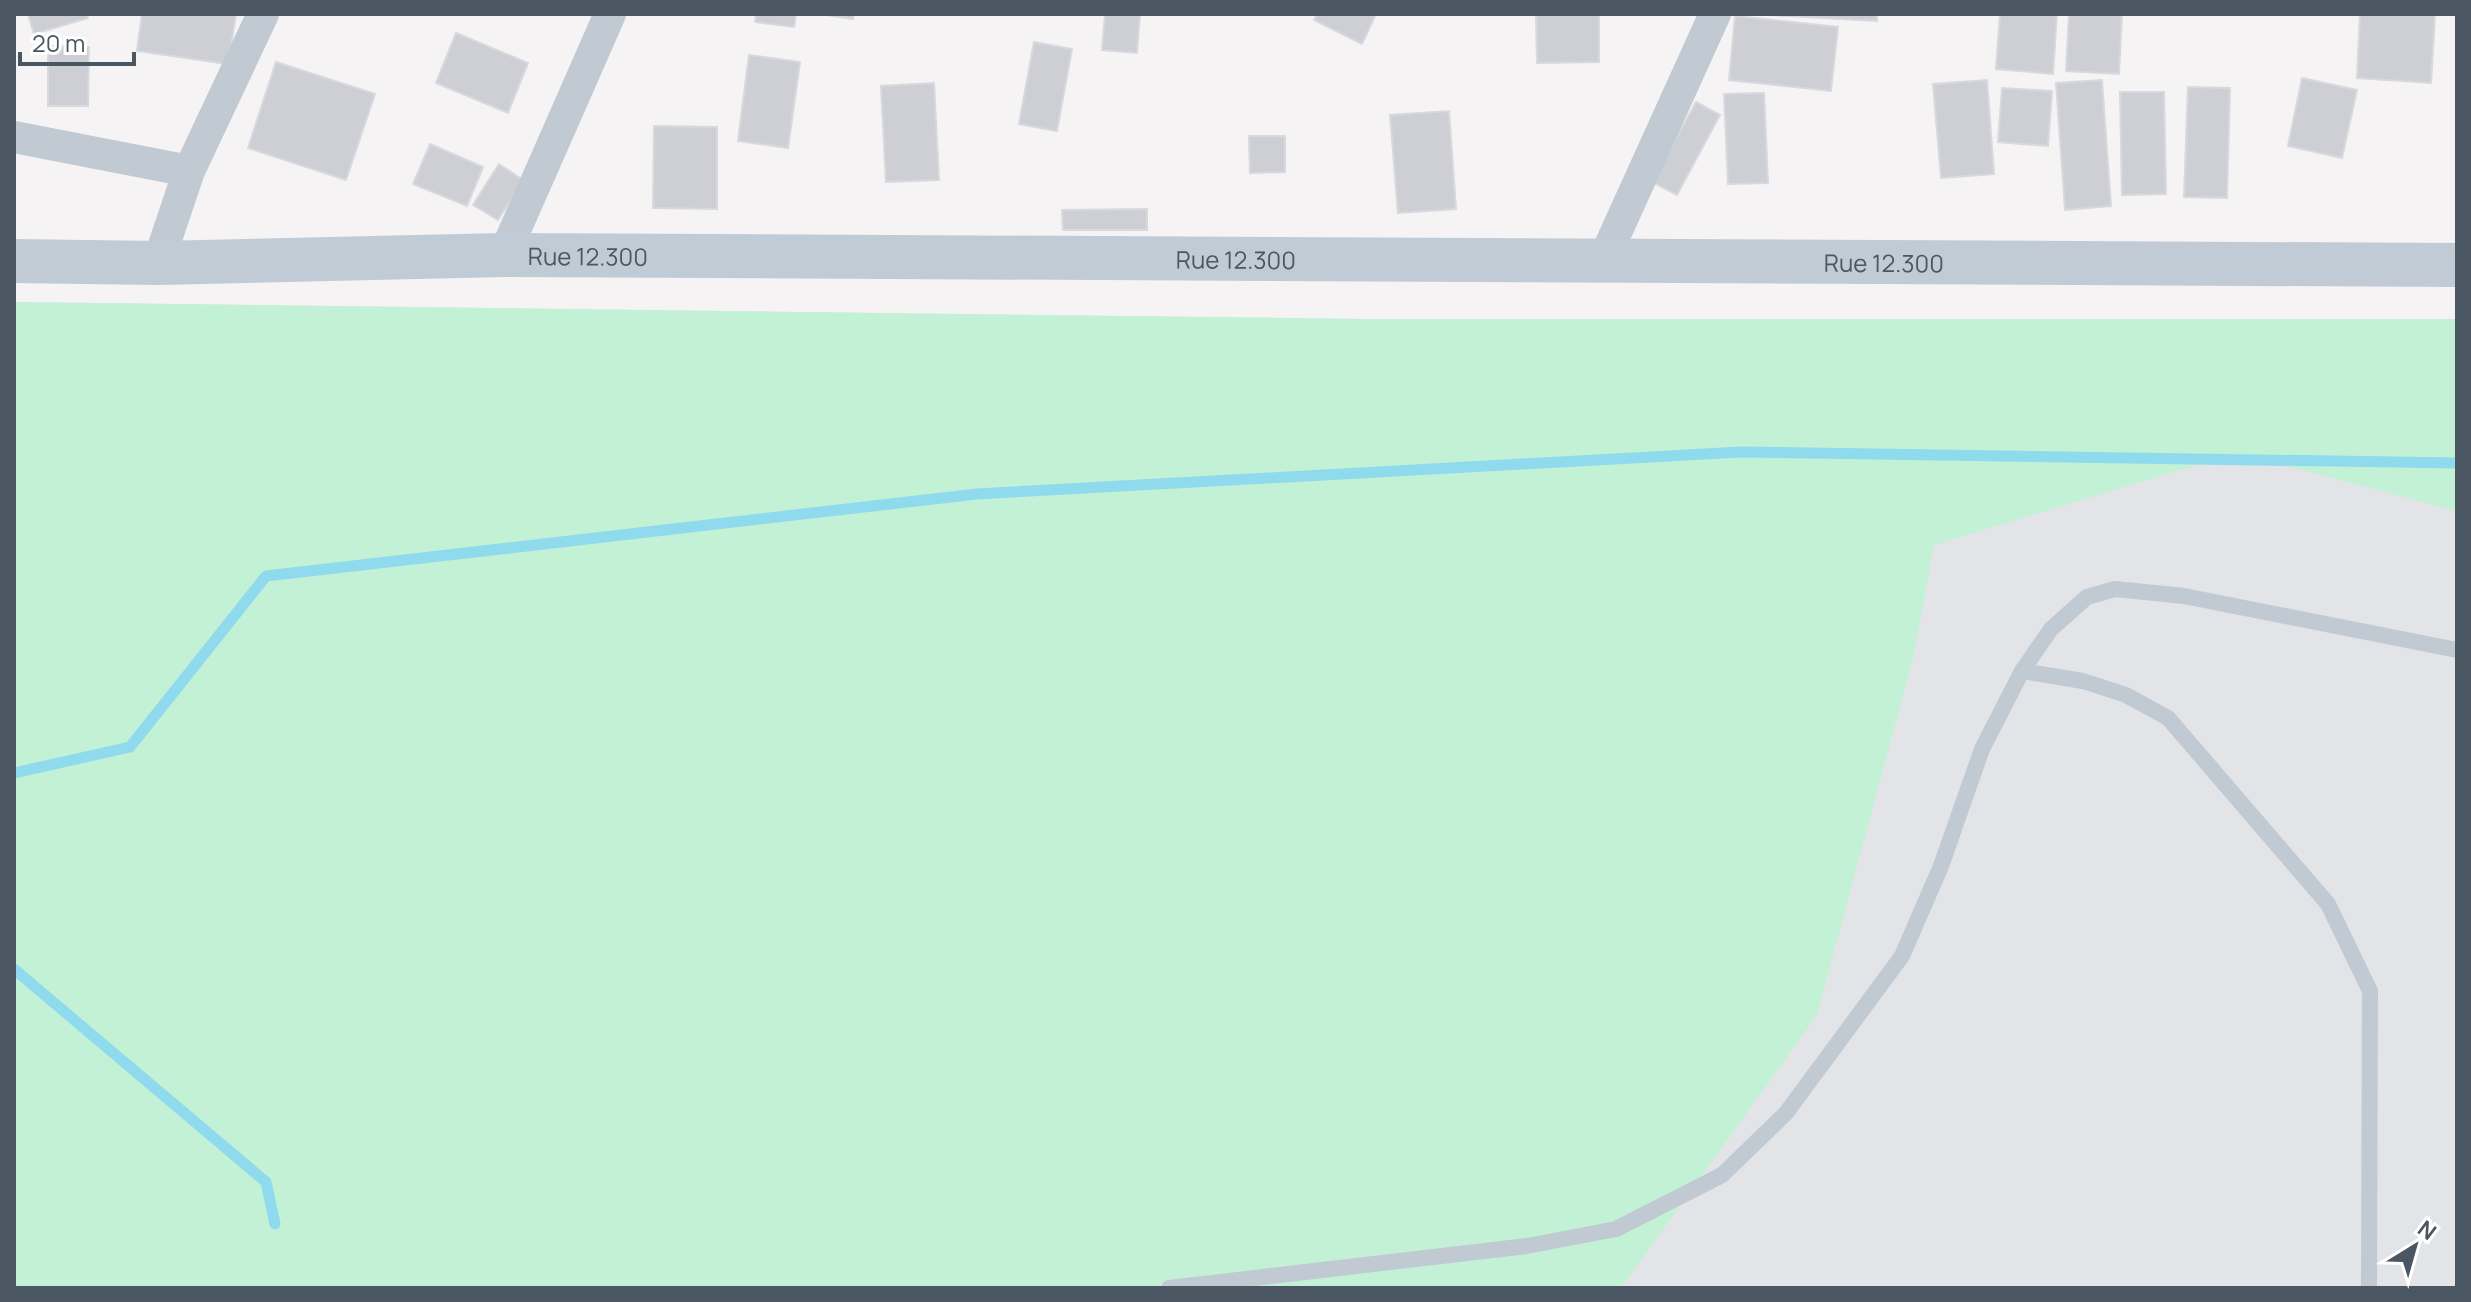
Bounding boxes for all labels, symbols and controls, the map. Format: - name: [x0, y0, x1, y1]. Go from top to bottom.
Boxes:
- scale bar: [20, 16, 134, 66]
- text: 20 m: [32, 26, 85, 59]
- street label: Rue 12.300: [528, 239, 648, 272]
- street label: Rue 12.300: [1176, 242, 1296, 276]
- street label: Rue 12.300: [1824, 245, 1944, 279]
- north arrow: [2375, 1206, 2455, 1286]
- text: N: [2412, 1213, 2442, 1247]

